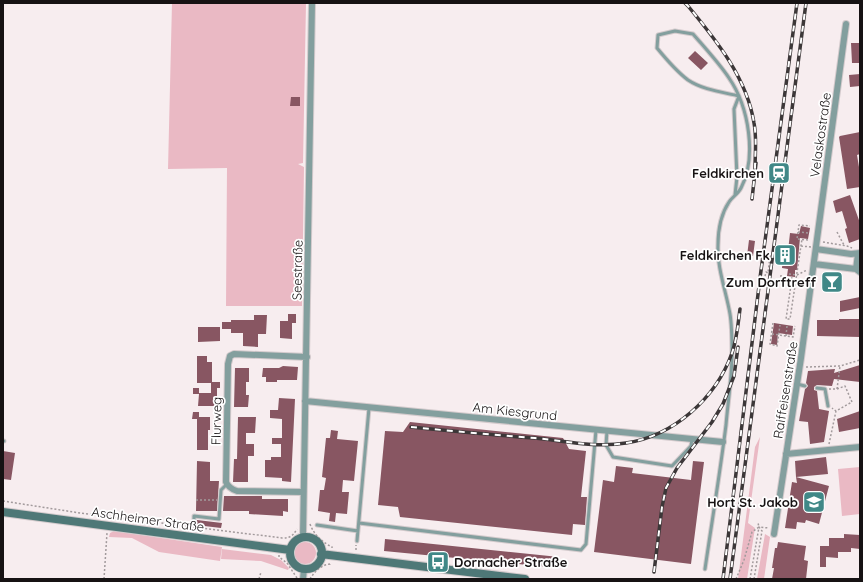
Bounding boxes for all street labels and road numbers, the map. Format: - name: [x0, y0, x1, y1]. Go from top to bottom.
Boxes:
- street label: Velaskostraße: [806, 91, 834, 179]
- street label: Seestraße: [288, 240, 306, 300]
- street label: Raiffeisenstraße: [769, 340, 801, 440]
- street label: Flurweg: [208, 397, 224, 445]
- street label: Am Kiesgrund: [472, 399, 558, 423]
- street label: Aschheimer Straße: [91, 503, 205, 535]

